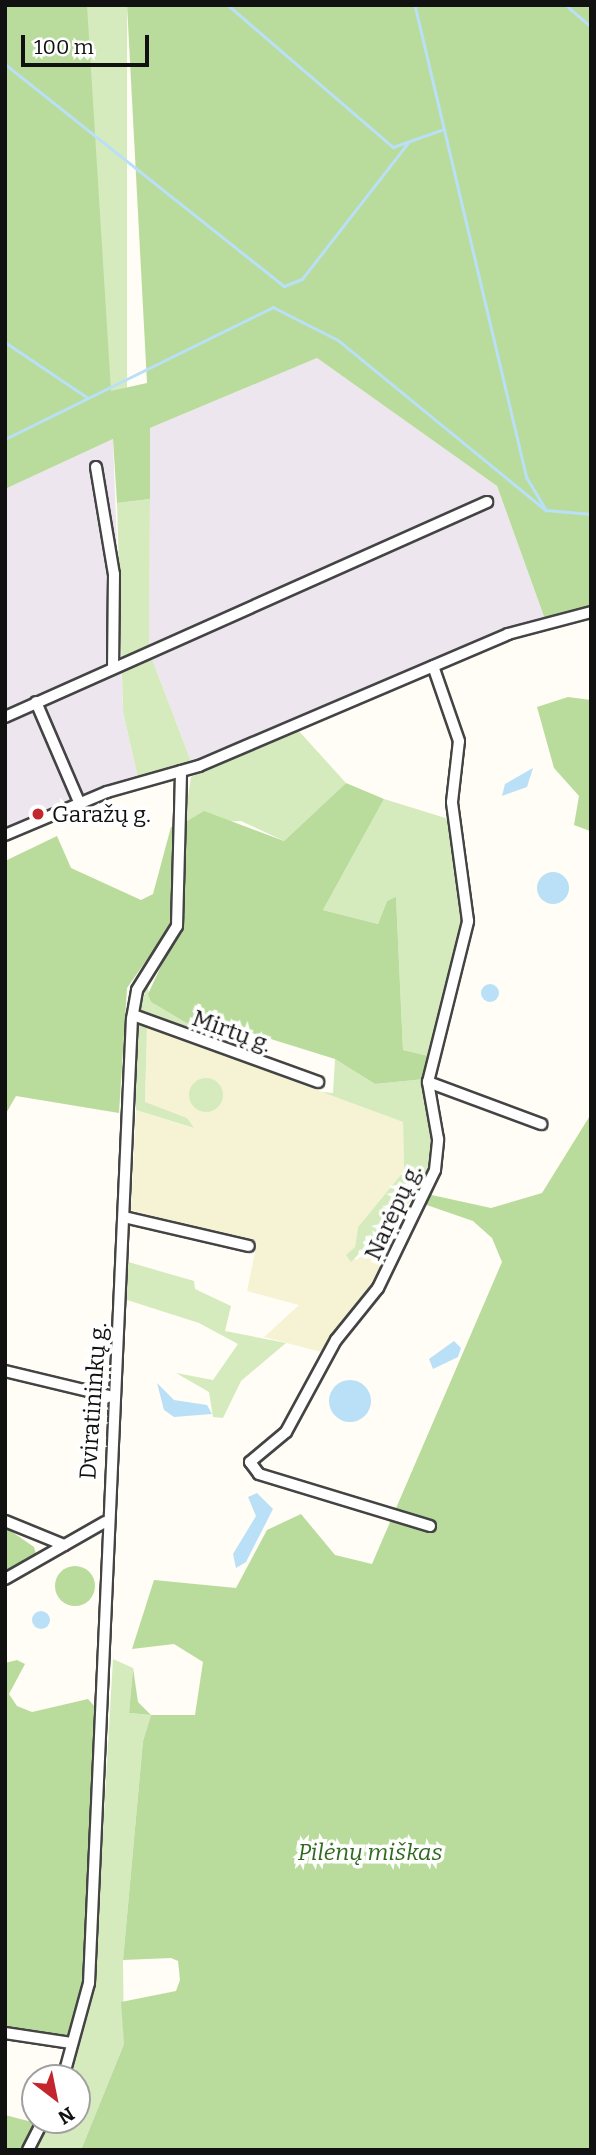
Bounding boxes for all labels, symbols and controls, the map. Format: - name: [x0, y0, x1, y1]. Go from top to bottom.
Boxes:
- scale bar: [24, 21, 152, 65]
- text: 100 m: [34, 34, 94, 60]
- place label: Garažų g.: [52, 800, 151, 828]
- marker: Garažų g.: [30, 806, 46, 822]
- street label: Mirtų g.: [189, 1004, 275, 1058]
- street label: Narėpų g.: [359, 1160, 427, 1264]
- street label: Dviratininkų g.: [74, 1322, 112, 1480]
- park label: Pilėnų miškas: [298, 1838, 442, 1866]
- north arrow: [21, 2064, 91, 2134]
- text: N: [54, 2102, 79, 2129]

